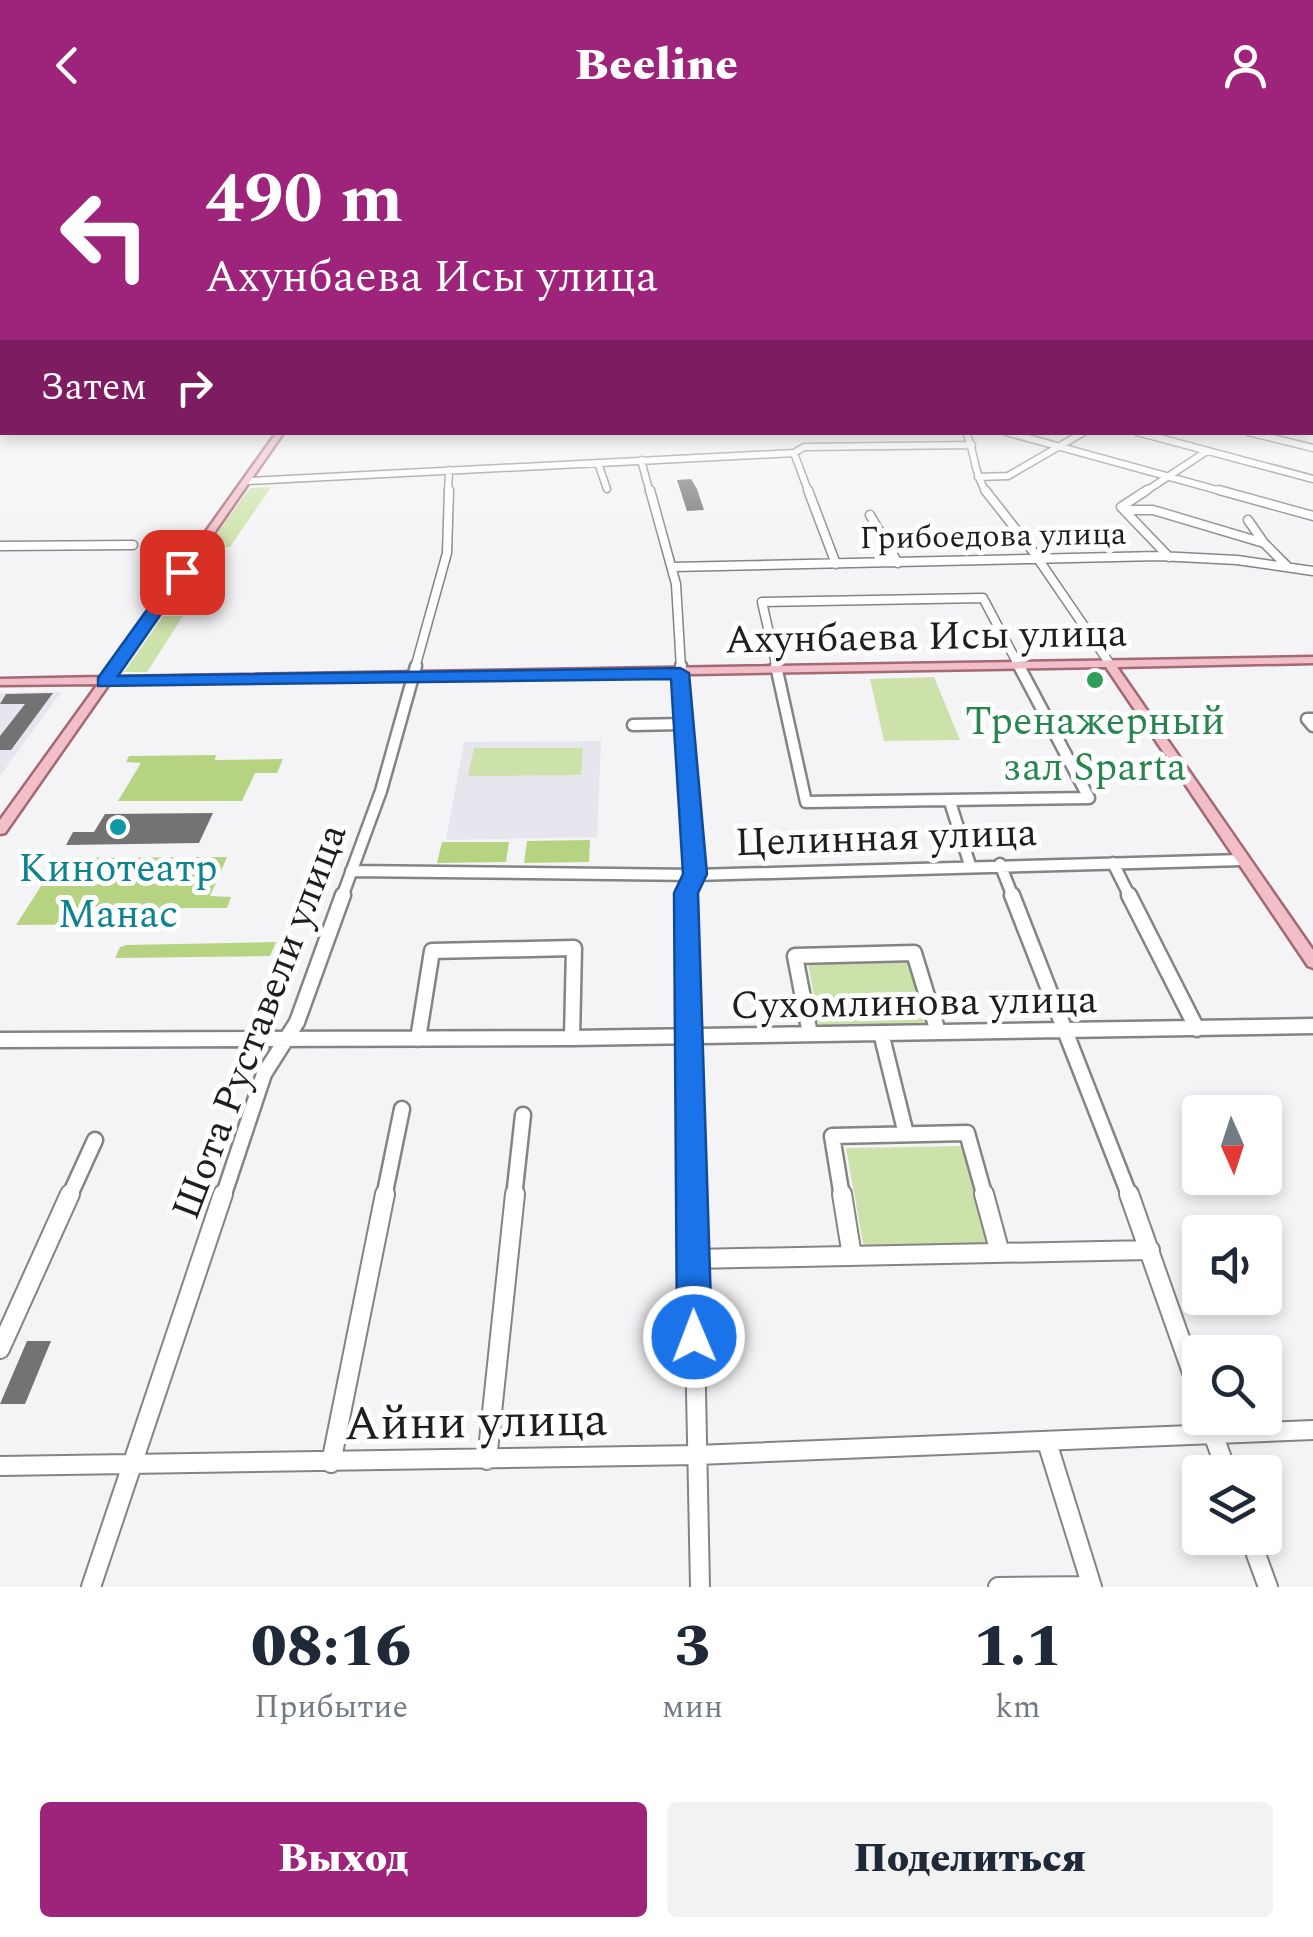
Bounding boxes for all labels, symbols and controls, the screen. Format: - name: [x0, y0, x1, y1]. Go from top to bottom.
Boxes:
- text: Beeline: [575, 31, 738, 100]
- icon: back: [40, 38, 95, 93]
- icon: person: [1218, 38, 1273, 93]
- text: 490 m: [205, 147, 403, 253]
- icon: left: [40, 170, 170, 300]
- text: Ахунбаева Исы улица: [205, 243, 658, 312]
- text: Затем: [40, 359, 147, 417]
- icon: right: [167, 360, 222, 415]
- street label: Грибоедова улица: [859, 510, 1127, 563]
- pin: [140, 530, 225, 615]
- icon: arrive: [155, 545, 210, 600]
- street label: Ахунбаева Исы улица: [724, 603, 1128, 672]
- marker: Тренажерный зал Sparta: [1084, 669, 1106, 691]
- place label: Тренажерный зал Sparta: [965, 692, 1225, 799]
- street label: Целинная улица: [734, 803, 1039, 874]
- street label: Шота Руставели улица: [157, 815, 364, 1229]
- marker: Кинотеатр Манас: [107, 816, 129, 838]
- place label: Кинотеатр Манас: [18, 839, 218, 946]
- street label: Сухомлинова улица: [730, 970, 1098, 1037]
- north arrow: [1182, 1095, 1282, 1195]
- map controls: [1182, 1095, 1282, 1555]
- button: sound: [1182, 1215, 1282, 1315]
- position arrow: [642, 1285, 746, 1389]
- button: search: [1182, 1335, 1282, 1435]
- street label: Айни улица: [344, 1384, 608, 1461]
- button: layers: [1182, 1455, 1282, 1555]
- text: 08:16: [251, 1601, 411, 1693]
- text: 3: [675, 1601, 711, 1693]
- text: 1.1: [974, 1601, 1062, 1693]
- text: Прибытие: [254, 1683, 408, 1732]
- text: мин: [662, 1683, 723, 1732]
- text: km: [995, 1683, 1041, 1732]
- button: Выход: [40, 1802, 647, 1917]
- button: Поделиться: [667, 1802, 1273, 1917]

